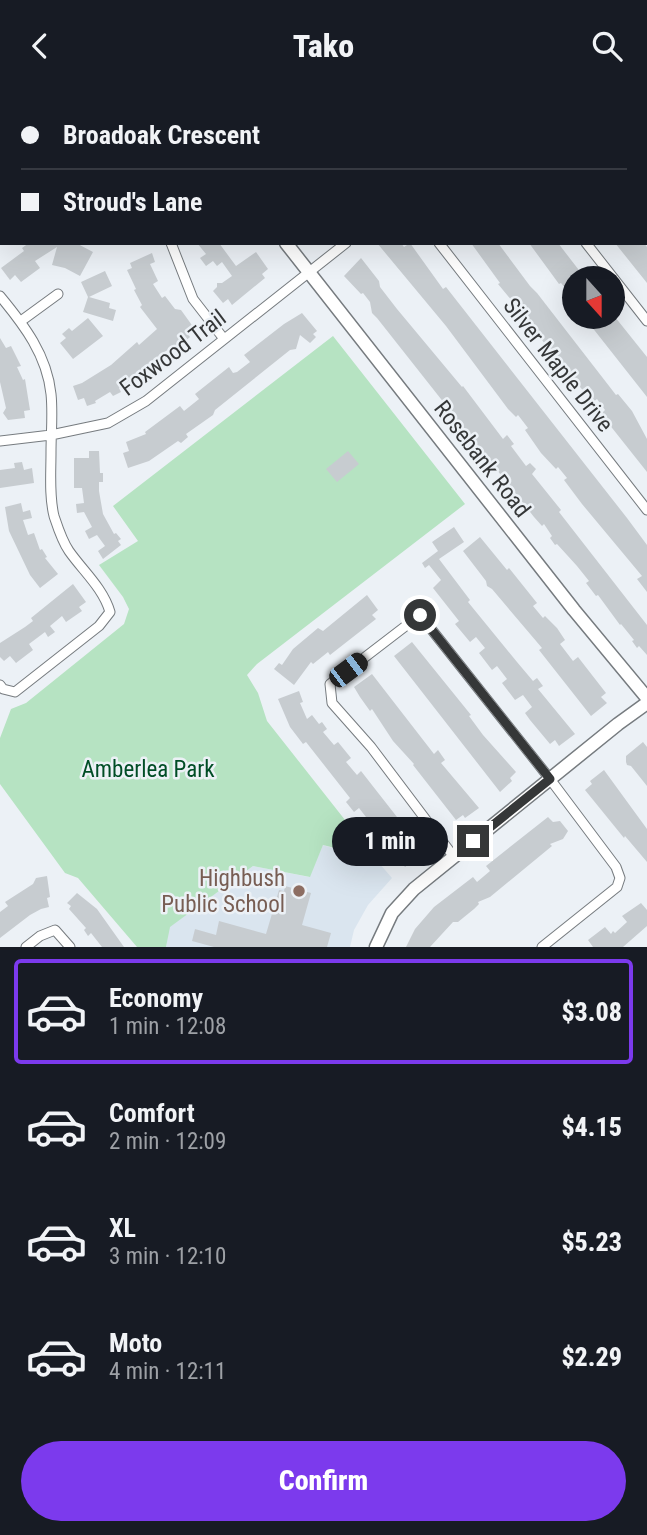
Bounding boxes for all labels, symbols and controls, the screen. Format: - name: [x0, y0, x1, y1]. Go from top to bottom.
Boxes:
- icon: back: [21, 27, 59, 65]
- text: Tako: [293, 27, 354, 65]
- icon: search: [588, 27, 626, 65]
- text: Broadoak Crescent: [63, 120, 260, 150]
- text: Stroud's Lane: [63, 187, 203, 217]
- north arrow: [562, 266, 625, 329]
- map controls: [562, 266, 625, 329]
- street label: Silver Maple Drive: [497, 293, 619, 437]
- street label: Foxwood Trail: [115, 304, 231, 402]
- street label: Rosebank Road: [428, 395, 536, 523]
- route start: [404, 599, 436, 631]
- car: [325, 649, 372, 691]
- park label: Amberlea Park: [81, 756, 215, 783]
- callout: 1 min: [333, 817, 448, 865]
- route end: [457, 825, 489, 857]
- text: 1 min: [364, 828, 416, 855]
- place label: Highbush Public School: [161, 865, 285, 918]
- marker: Highbush Public School: [291, 883, 307, 899]
- icon: car: [25, 980, 88, 1043]
- text: Economy: [109, 983, 203, 1013]
- text: $3.08: [561, 997, 622, 1027]
- text: 1 min · 12:08: [109, 1013, 226, 1040]
- icon: car: [25, 1095, 88, 1158]
- text: Comfort: [109, 1098, 195, 1128]
- text: $4.15: [561, 1112, 622, 1142]
- text: 2 min · 12:09: [109, 1128, 226, 1155]
- icon: car: [25, 1210, 88, 1273]
- text: XL: [109, 1213, 136, 1243]
- text: $5.23: [561, 1227, 622, 1257]
- text: 3 min · 12:10: [109, 1243, 226, 1270]
- icon: car: [25, 1325, 88, 1388]
- text: Moto: [109, 1328, 162, 1358]
- text: $2.29: [561, 1342, 622, 1372]
- text: 4 min · 12:11: [109, 1358, 226, 1385]
- button: Confirm: [21, 1441, 626, 1521]

